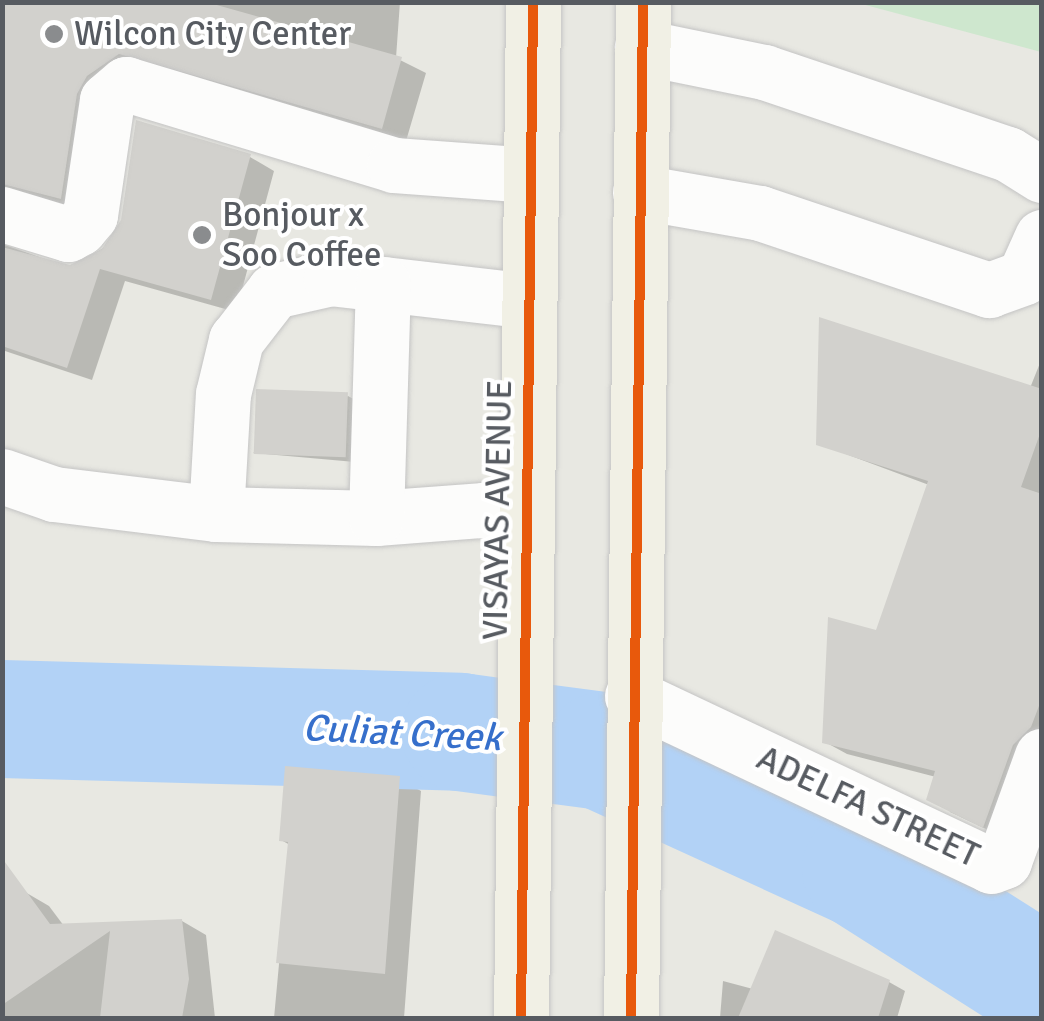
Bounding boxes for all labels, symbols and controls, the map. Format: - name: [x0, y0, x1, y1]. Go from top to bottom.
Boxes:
- place label: Wilcon City Center: [74, 13, 351, 55]
- marker: Wilcon City Center: [43, 23, 65, 45]
- place label: Bonjour x Soo Coffee: [222, 194, 382, 276]
- marker: Bonjour x Soo Coffee: [191, 224, 213, 246]
- street label: VISAYAS AVENUE: [475, 380, 521, 640]
- water label: Culiat Creek: [302, 705, 502, 761]
- street label: ADELFA STREET: [750, 737, 986, 877]

